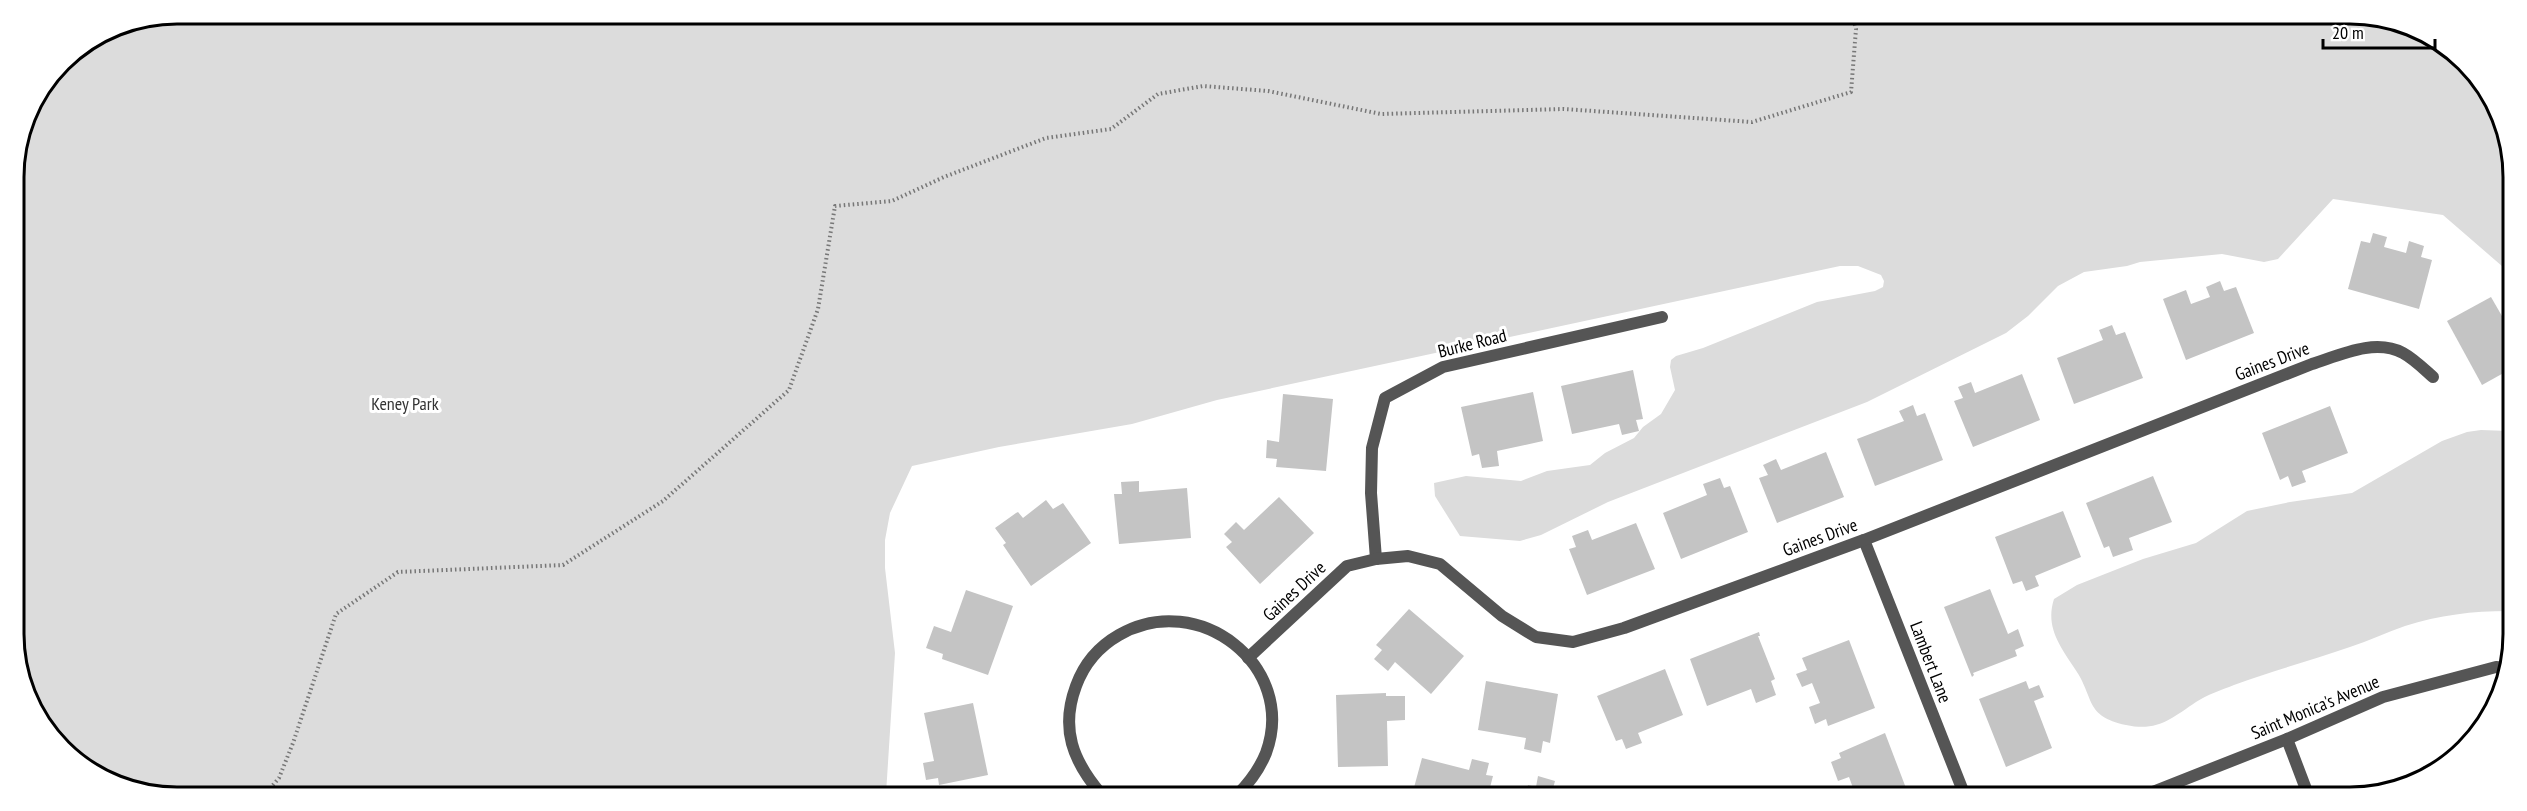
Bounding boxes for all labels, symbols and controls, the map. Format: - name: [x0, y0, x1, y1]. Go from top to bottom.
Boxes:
- scale bar: [2323, 12, 2436, 50]
- text: 20 m: [2332, 21, 2364, 44]
- street label: Burke Road: [1435, 323, 1509, 363]
- street label: Gaines Drive: [2232, 336, 2312, 386]
- park label: Keney Park: [371, 392, 439, 415]
- street label: Gaines Drive: [1779, 513, 1861, 561]
- street label: Gaines Drive: [1258, 556, 1330, 626]
- street label: Lambert Lane: [1905, 618, 1957, 706]
- street label: Saint Monica's Avenue: [2247, 670, 2383, 744]

